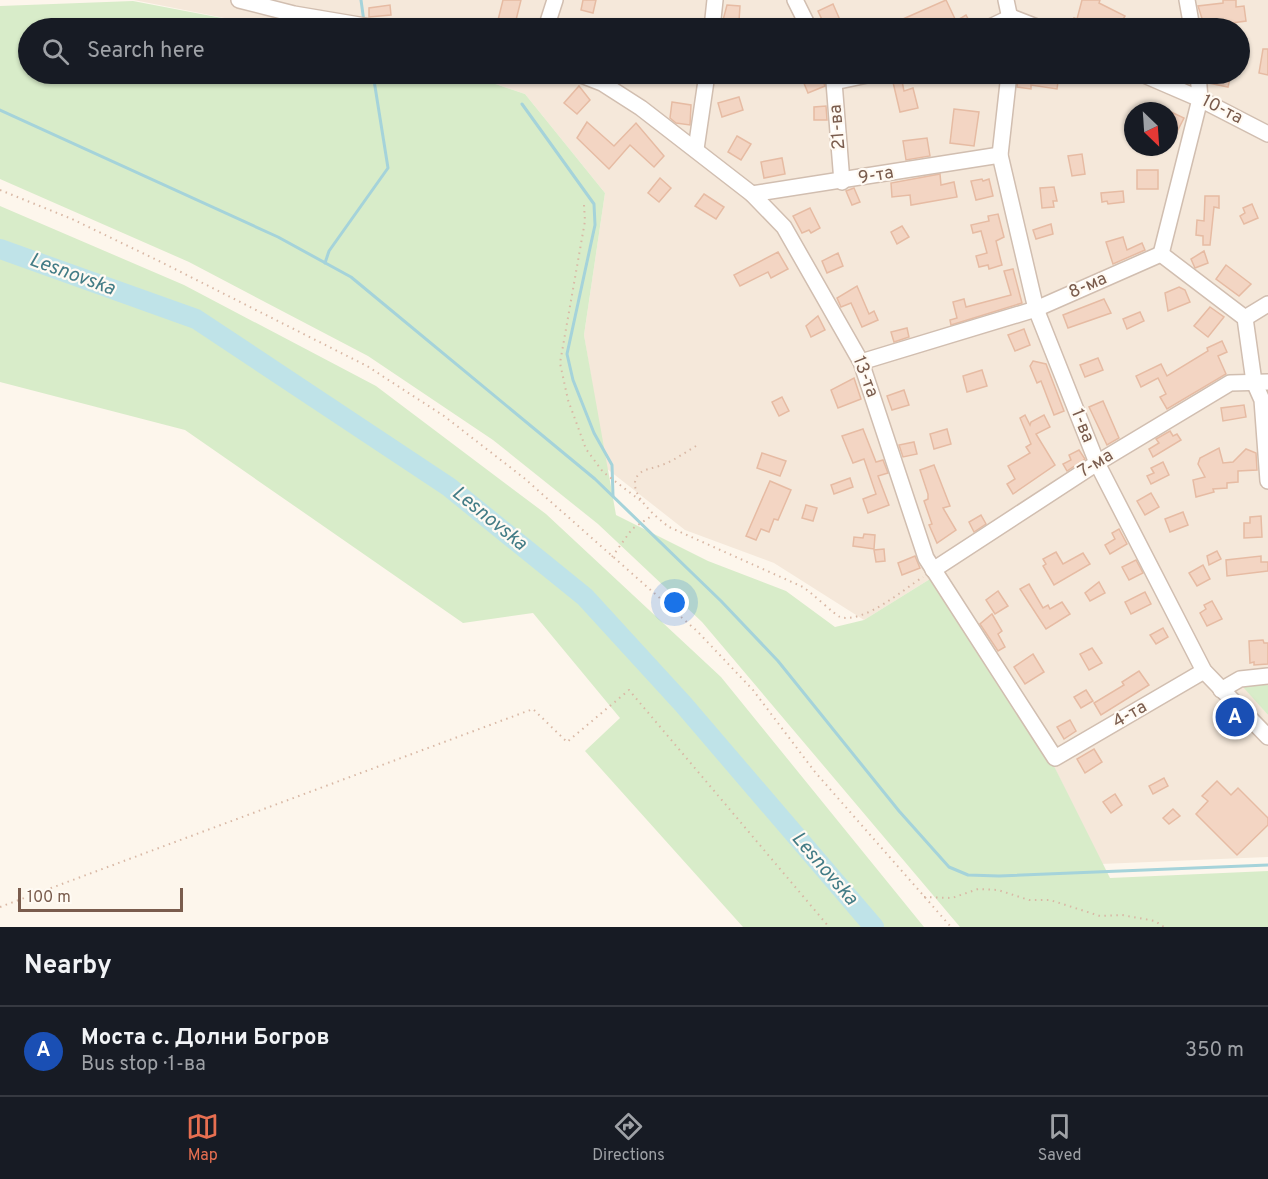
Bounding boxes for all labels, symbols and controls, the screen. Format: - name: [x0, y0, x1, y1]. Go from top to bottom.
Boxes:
- search box: [18, 18, 1250, 84]
- icon: search: [39, 35, 72, 68]
- text: Search here: [87, 38, 205, 65]
- street label: 10-та: [1198, 90, 1246, 130]
- north arrow: [1124, 102, 1178, 156]
- street label: 21-ва: [825, 103, 851, 151]
- street label: 9-та: [856, 162, 896, 190]
- water label: Lesnovska: [26, 247, 119, 303]
- street label: 8-ма: [1065, 267, 1111, 305]
- street label: 13-та: [847, 353, 883, 401]
- street label: 1-ва: [1065, 406, 1099, 446]
- street label: 7-ма: [1074, 444, 1118, 484]
- water label: Lesnovska: [446, 481, 532, 558]
- your location: [660, 588, 689, 617]
- pin: A: [1216, 694, 1254, 740]
- street label: 4-та: [1109, 696, 1151, 734]
- water label: Lesnovska: [785, 827, 864, 912]
- scale bar: [18, 885, 183, 912]
- text: 100 m: [27, 888, 71, 908]
- text: Nearby: [24, 950, 112, 983]
- text: Моста с. Долни Богров: [81, 1025, 330, 1052]
- text: A: [36, 1038, 51, 1064]
- text: 350 m: [1185, 1038, 1244, 1064]
- text: Bus stop · 1-ва: [81, 1052, 206, 1078]
- tab: Map: [186, 1110, 219, 1166]
- tab: Directions: [592, 1110, 665, 1166]
- tab: Saved: [1038, 1110, 1082, 1166]

